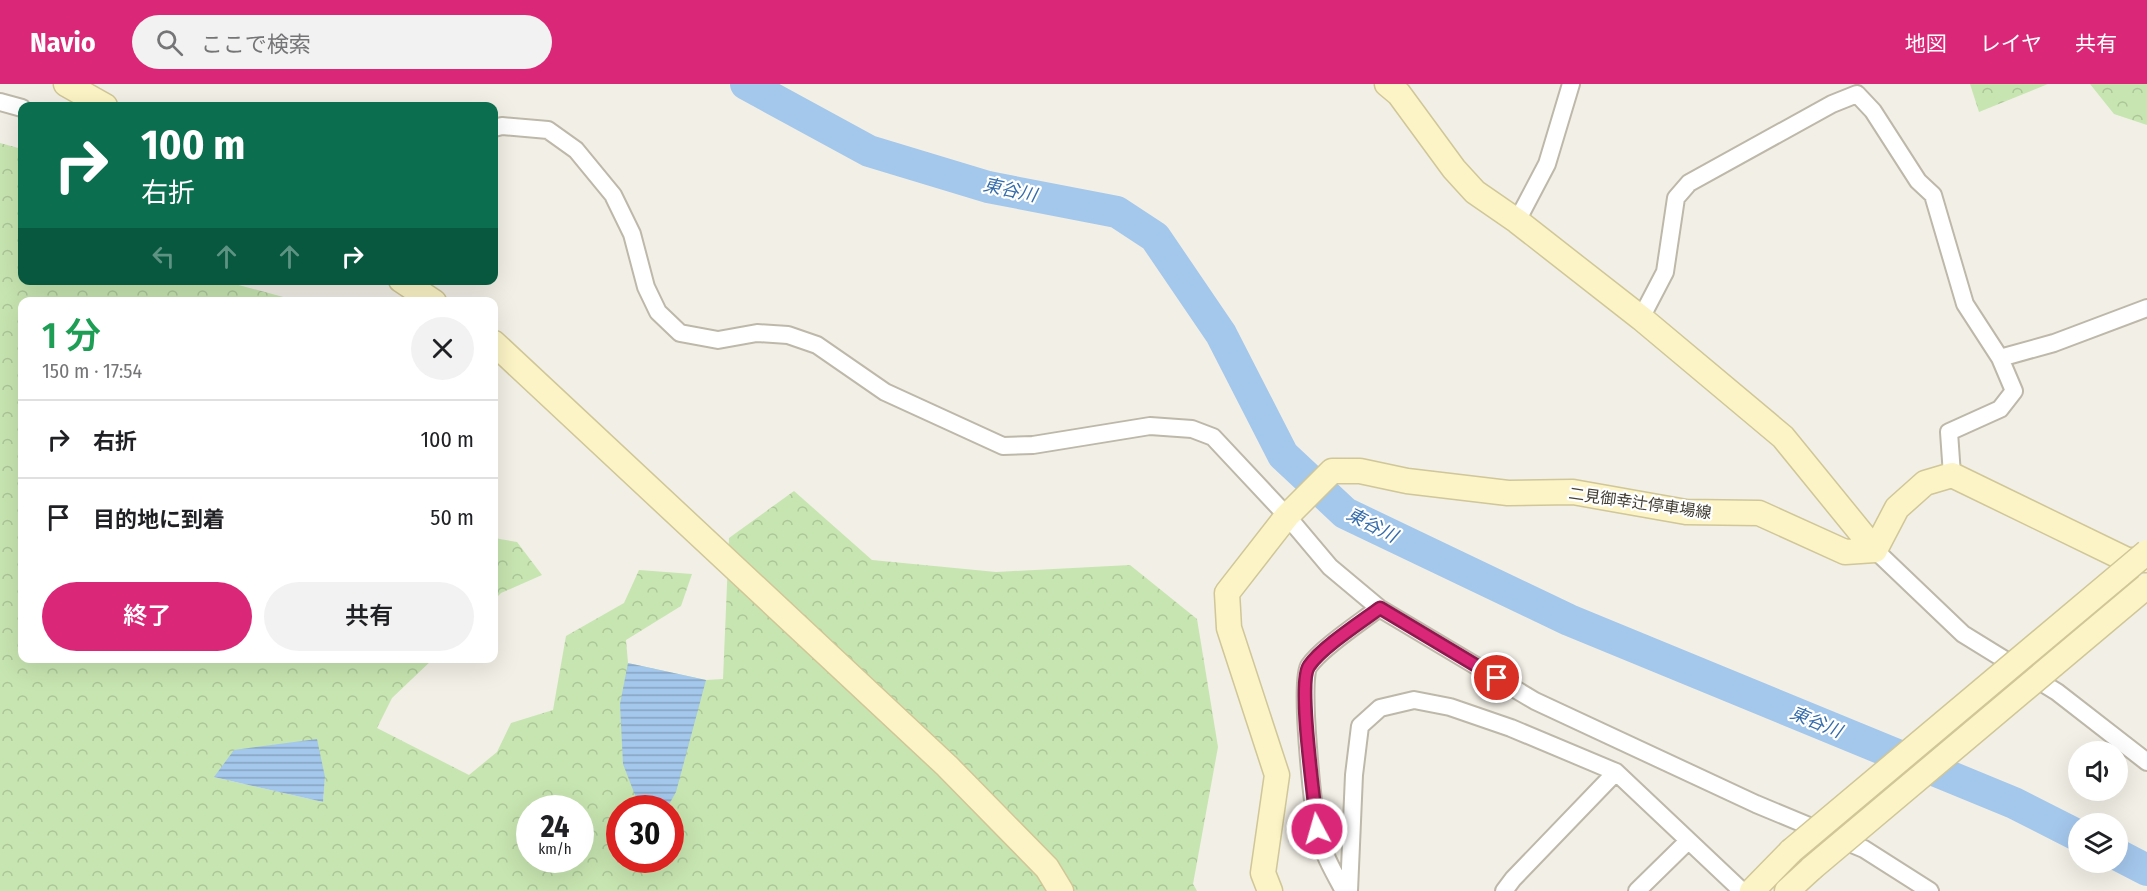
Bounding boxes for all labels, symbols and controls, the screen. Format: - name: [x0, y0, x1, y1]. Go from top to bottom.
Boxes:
- search box: [132, 15, 552, 69]
- text: Navio: [30, 26, 96, 59]
- icon: search: [153, 26, 186, 59]
- text: ここで検索: [201, 31, 311, 58]
- text: 地図: [1905, 31, 1947, 57]
- text: レイヤ: [1980, 31, 2042, 57]
- text: 共有: [2075, 31, 2117, 57]
- text: 100 m: [141, 120, 245, 170]
- icon: right: [42, 126, 120, 204]
- water label: 東谷川: [981, 174, 1041, 207]
- text: 右折: [141, 177, 195, 209]
- icon: left: [147, 240, 180, 273]
- icon: ahead: [210, 240, 243, 273]
- icon: ahead: [273, 240, 306, 273]
- icon: right: [336, 240, 369, 273]
- text: 1 分: [42, 314, 101, 358]
- button: close: [411, 317, 474, 380]
- text: 150 m · 17:54: [42, 359, 142, 383]
- icon: right: [42, 423, 75, 456]
- text: 100 m: [420, 426, 474, 453]
- text: 右折: [93, 428, 137, 455]
- street label: 二見御幸辻停車場線: [1567, 484, 1713, 522]
- icon: arrive: [42, 501, 75, 534]
- water label: 東谷川: [1343, 503, 1403, 548]
- text: 50 m: [430, 504, 474, 531]
- text: 目的地に到着: [93, 506, 225, 533]
- button: 終了: [42, 582, 252, 651]
- button: 共有: [264, 582, 474, 651]
- pin: [1471, 652, 1522, 703]
- icon: arrive: [1480, 661, 1513, 694]
- water label: 東谷川: [1787, 702, 1847, 743]
- map controls: [2068, 741, 2128, 873]
- button: sound: [2068, 741, 2128, 801]
- speed limit sign: 30: [606, 795, 684, 873]
- position arrow: [1285, 797, 1349, 861]
- text: 24: [541, 809, 569, 845]
- button: layers: [2068, 813, 2128, 873]
- text: km/h: [538, 840, 572, 858]

